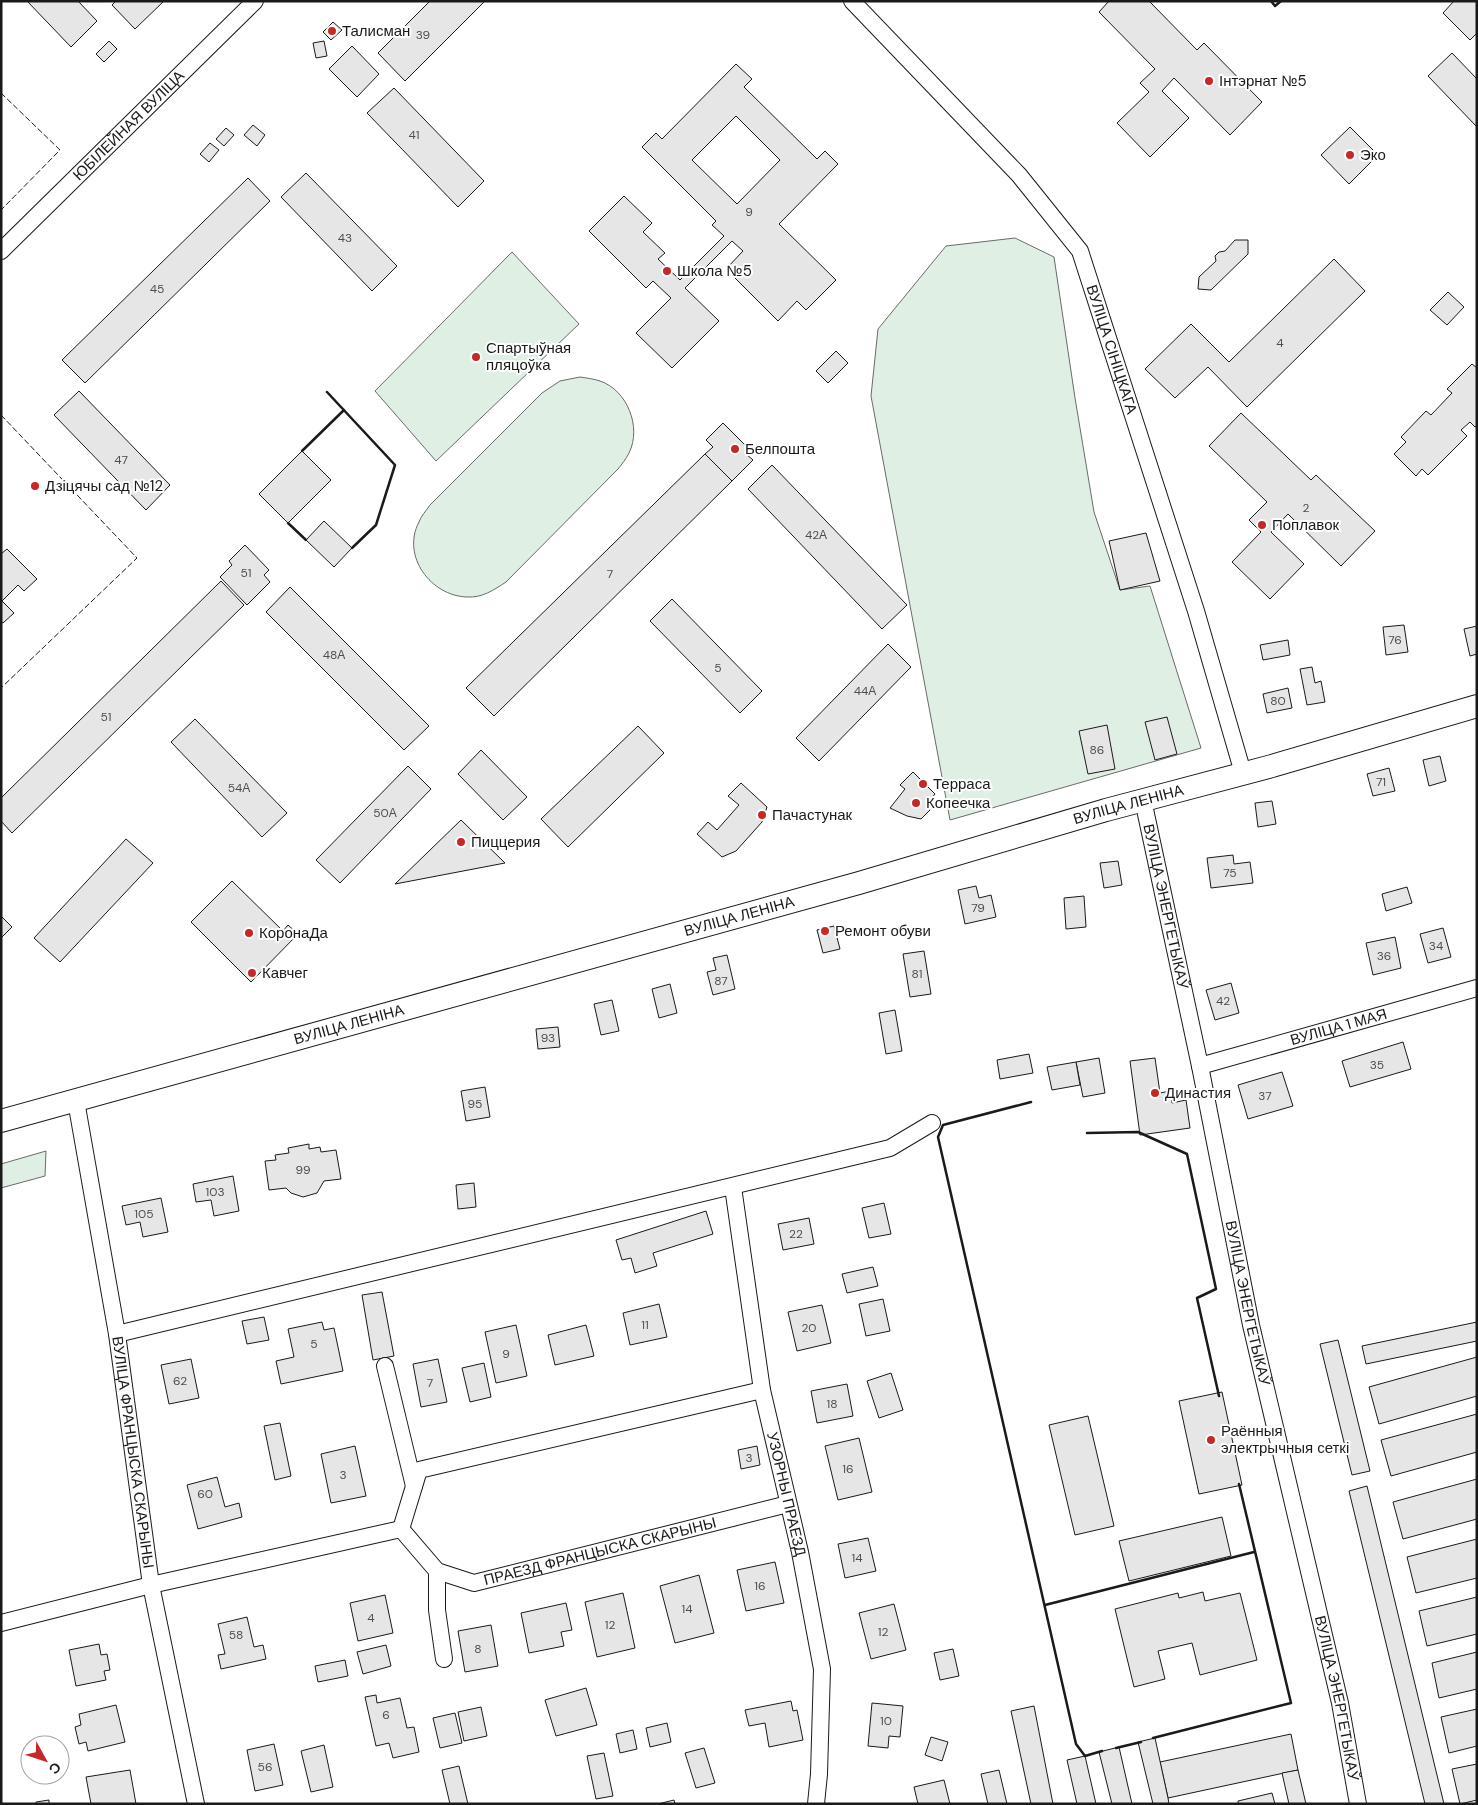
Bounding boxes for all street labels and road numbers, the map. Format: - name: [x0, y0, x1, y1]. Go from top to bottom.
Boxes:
- street label: ЮБІЛЕЙНАЯ ВУЛІЦА: [68, 66, 189, 185]
- street label: ВУЛІЦА СІНІЦКАГА: [1082, 282, 1142, 417]
- street label: ВУЛІЦА ЛЕНІНА: [1071, 780, 1186, 829]
- street label: ВУЛІЦА ЭНЕРГЕТЫКАЎ: [1138, 822, 1193, 991]
- street label: ВУЛІЦА ЛЕНІНА: [682, 891, 796, 941]
- street label: ВУЛІЦА ЛЕНІНА: [292, 1000, 406, 1049]
- street label: ВУЛІЦА 1 МАЯ: [1288, 1004, 1389, 1050]
- street label: ВУЛІЦА ЭНЕРГЕТЫКАЎ: [1221, 1219, 1275, 1388]
- street label: ВУЛІЦА ФРАНЦЫСКА СКАРЫНЫ: [107, 1335, 159, 1570]
- street label: УЗОРНЫ ПРАЕЗД: [762, 1430, 811, 1558]
- street label: ПРАЕЗД ФРАНЦЫСКА СКАРЫНЫ: [482, 1512, 718, 1590]
- street label: ВУЛІЦА ЭНЕРГЕТЫКАЎ: [1310, 1614, 1364, 1783]

